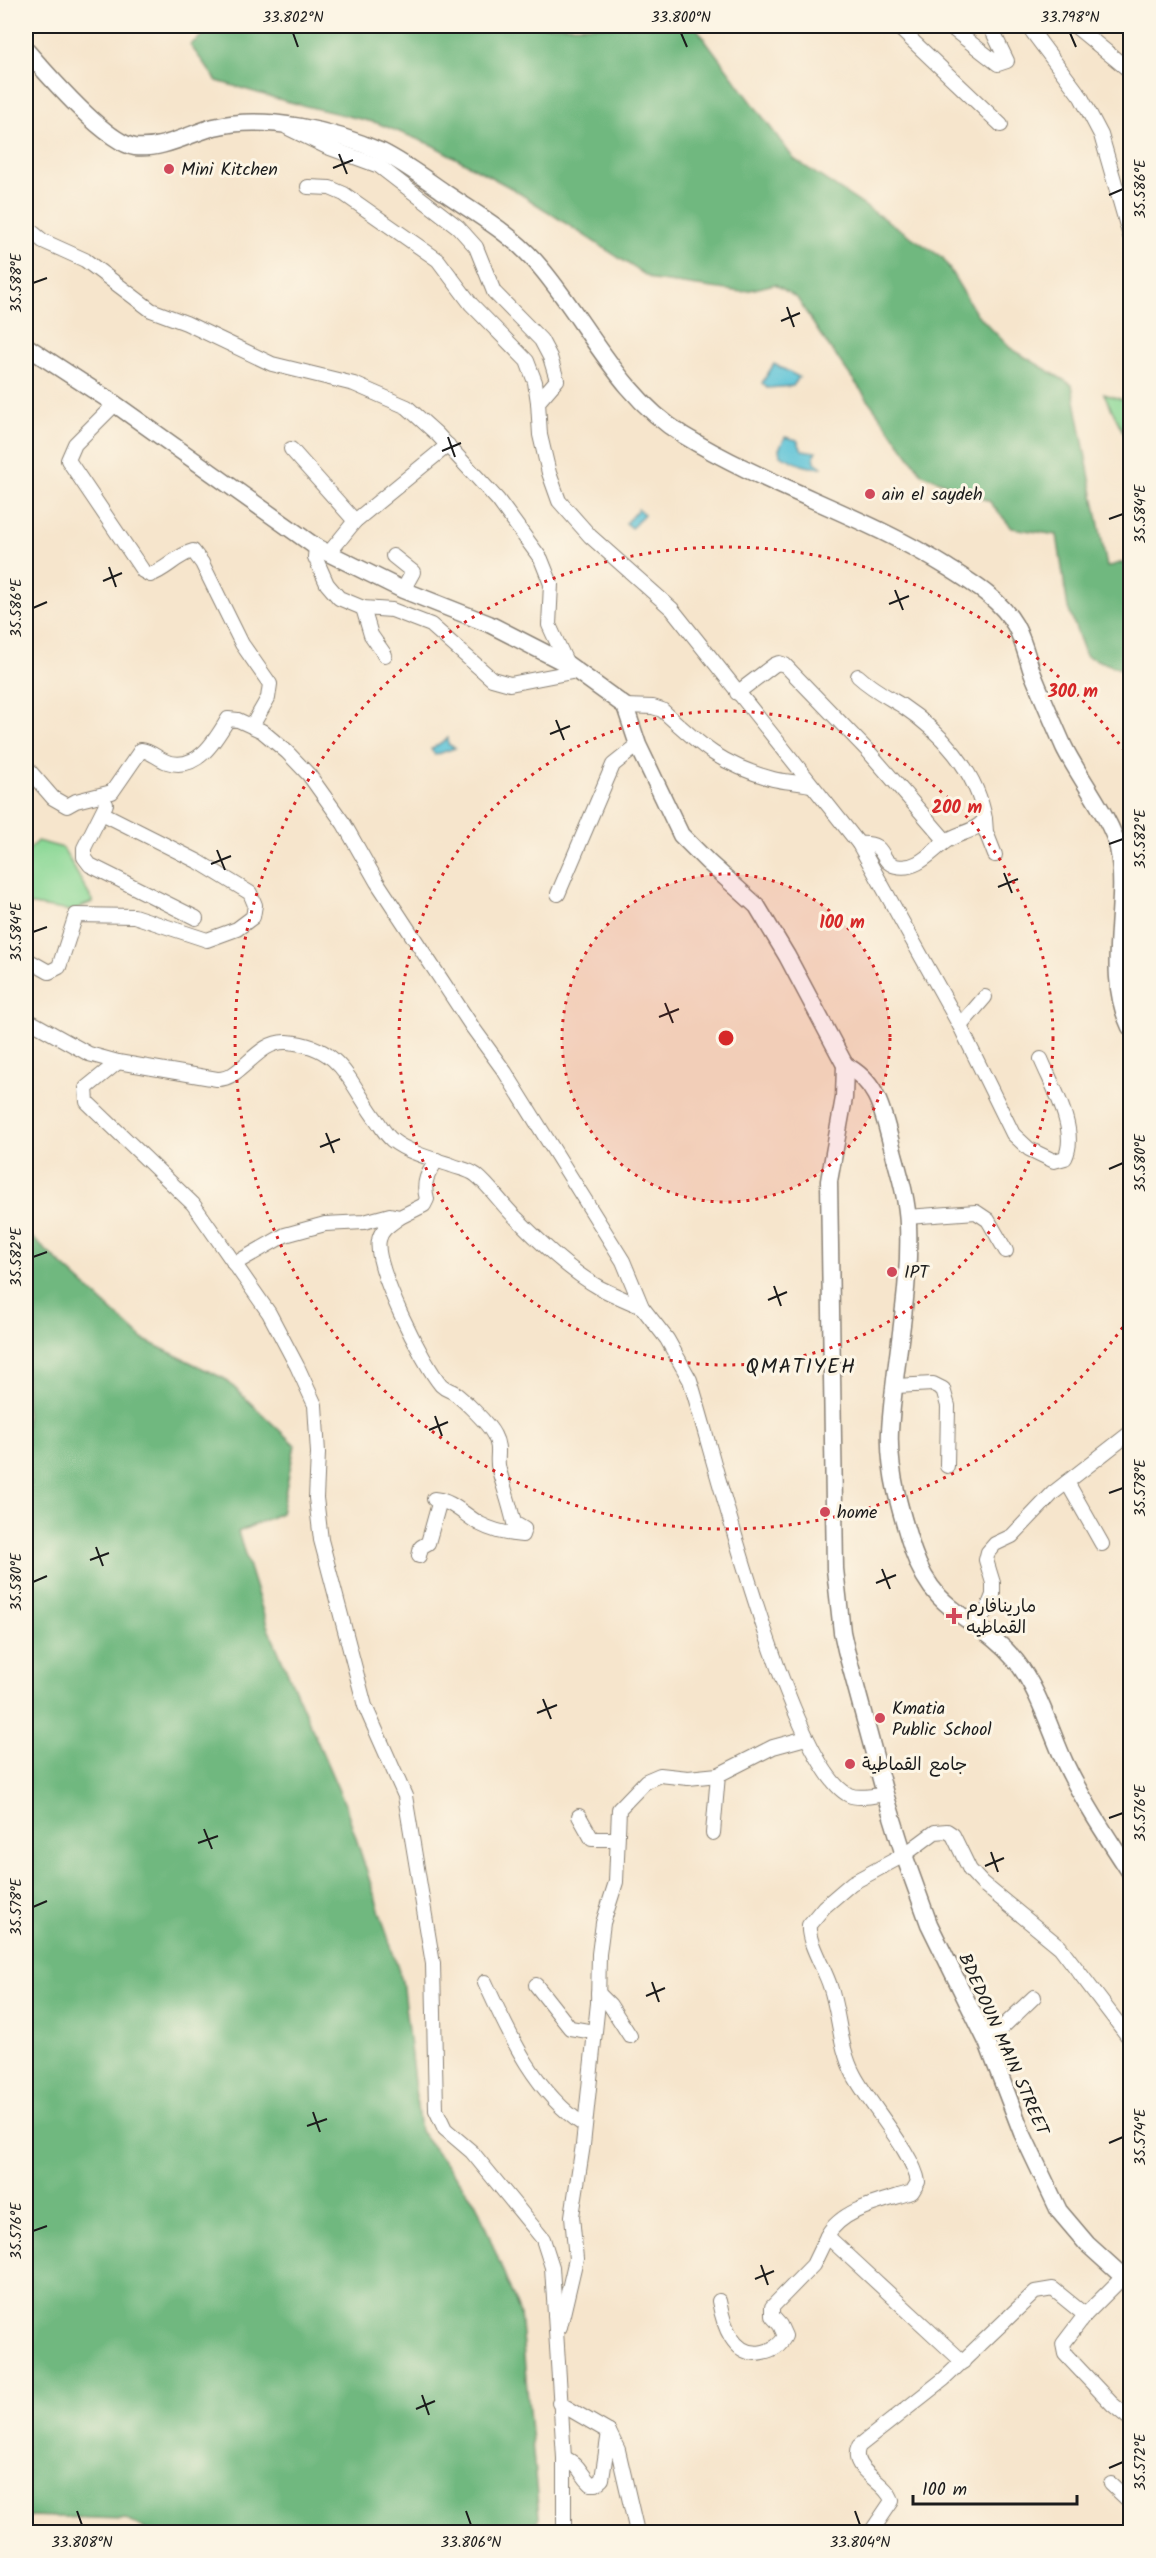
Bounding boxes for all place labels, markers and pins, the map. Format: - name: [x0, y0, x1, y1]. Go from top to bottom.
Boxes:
- place label: Mini Kitchen: [181, 156, 278, 185]
- marker: Mini Kitchen: [162, 162, 176, 176]
- place label: ain el saydeh: [882, 481, 983, 510]
- marker: ain el saydeh: [863, 487, 877, 501]
- centre of rings: [716, 1028, 736, 1048]
- place label: IPT: [904, 1259, 930, 1288]
- marker: IPT: [885, 1265, 899, 1279]
- place label: home: [837, 1499, 877, 1528]
- marker: home: [818, 1505, 832, 1519]
- place label: مارينافارم القماطيه: [966, 1593, 1036, 1643]
- marker: مارينافارم القماطيه: [947, 1609, 961, 1623]
- place label: Kmatia Public School: [892, 1695, 992, 1745]
- marker: Kmatia Public School: [873, 1711, 887, 1725]
- place label: جامع القماطية: [862, 1751, 967, 1780]
- marker: جامع القماطية: [843, 1757, 857, 1771]

